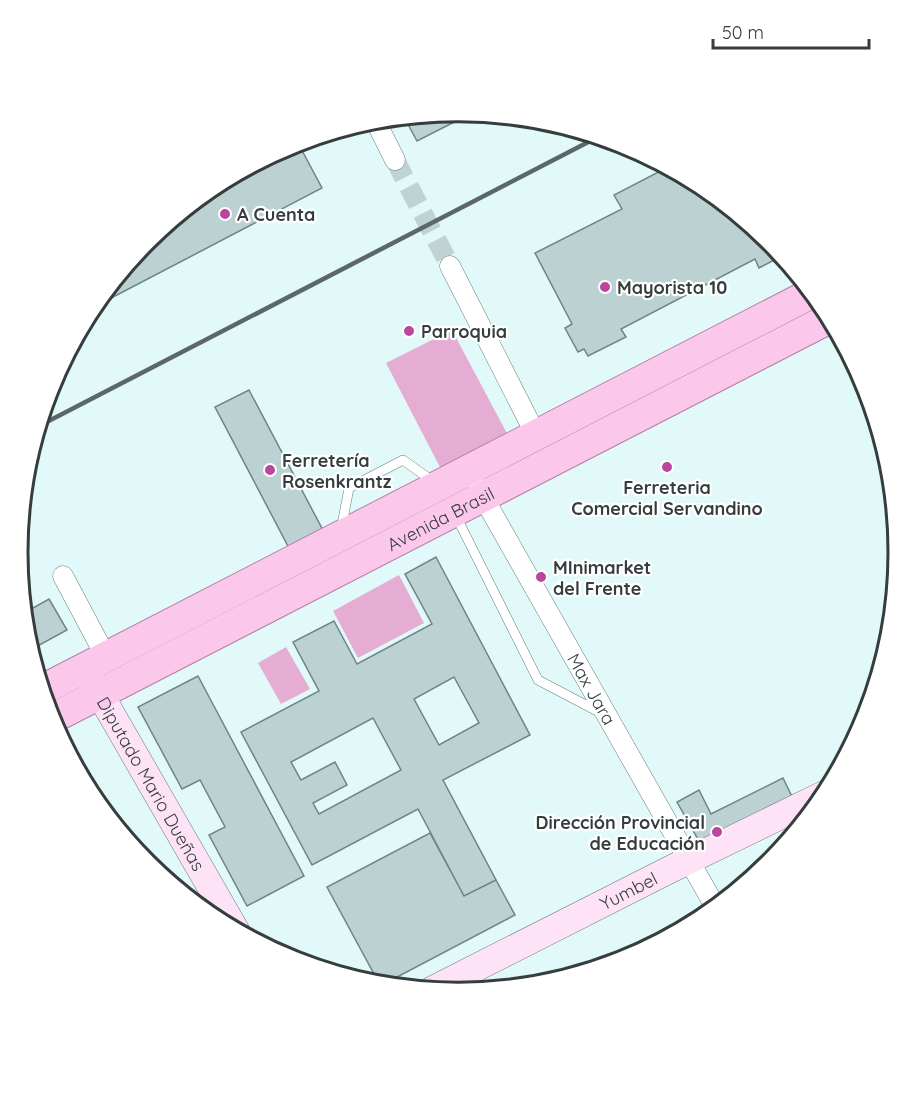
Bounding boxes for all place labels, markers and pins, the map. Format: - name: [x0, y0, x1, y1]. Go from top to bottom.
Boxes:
- place label: A Cuenta: [237, 203, 315, 226]
- marker: A Cuenta: [218, 207, 232, 221]
- place label: Mayorista 10: [617, 276, 727, 299]
- marker: Mayorista 10: [598, 280, 612, 294]
- place label: Parroquia: [421, 320, 507, 343]
- marker: Parroquia: [402, 324, 416, 338]
- place label: Ferretería Rosenkrantz: [282, 449, 392, 493]
- marker: Ferreteria Comercial Servandino: [660, 460, 674, 474]
- marker: Ferretería Rosenkrantz: [263, 463, 277, 477]
- place label: Ferreteria Comercial Servandino: [571, 476, 763, 520]
- place label: MInimarket del Frente: [553, 556, 651, 600]
- marker: MInimarket del Frente: [534, 570, 548, 584]
- place label: Dirección Provincial de Educación: [536, 811, 705, 855]
- marker: Dirección Provincial de Educación: [710, 825, 724, 839]

